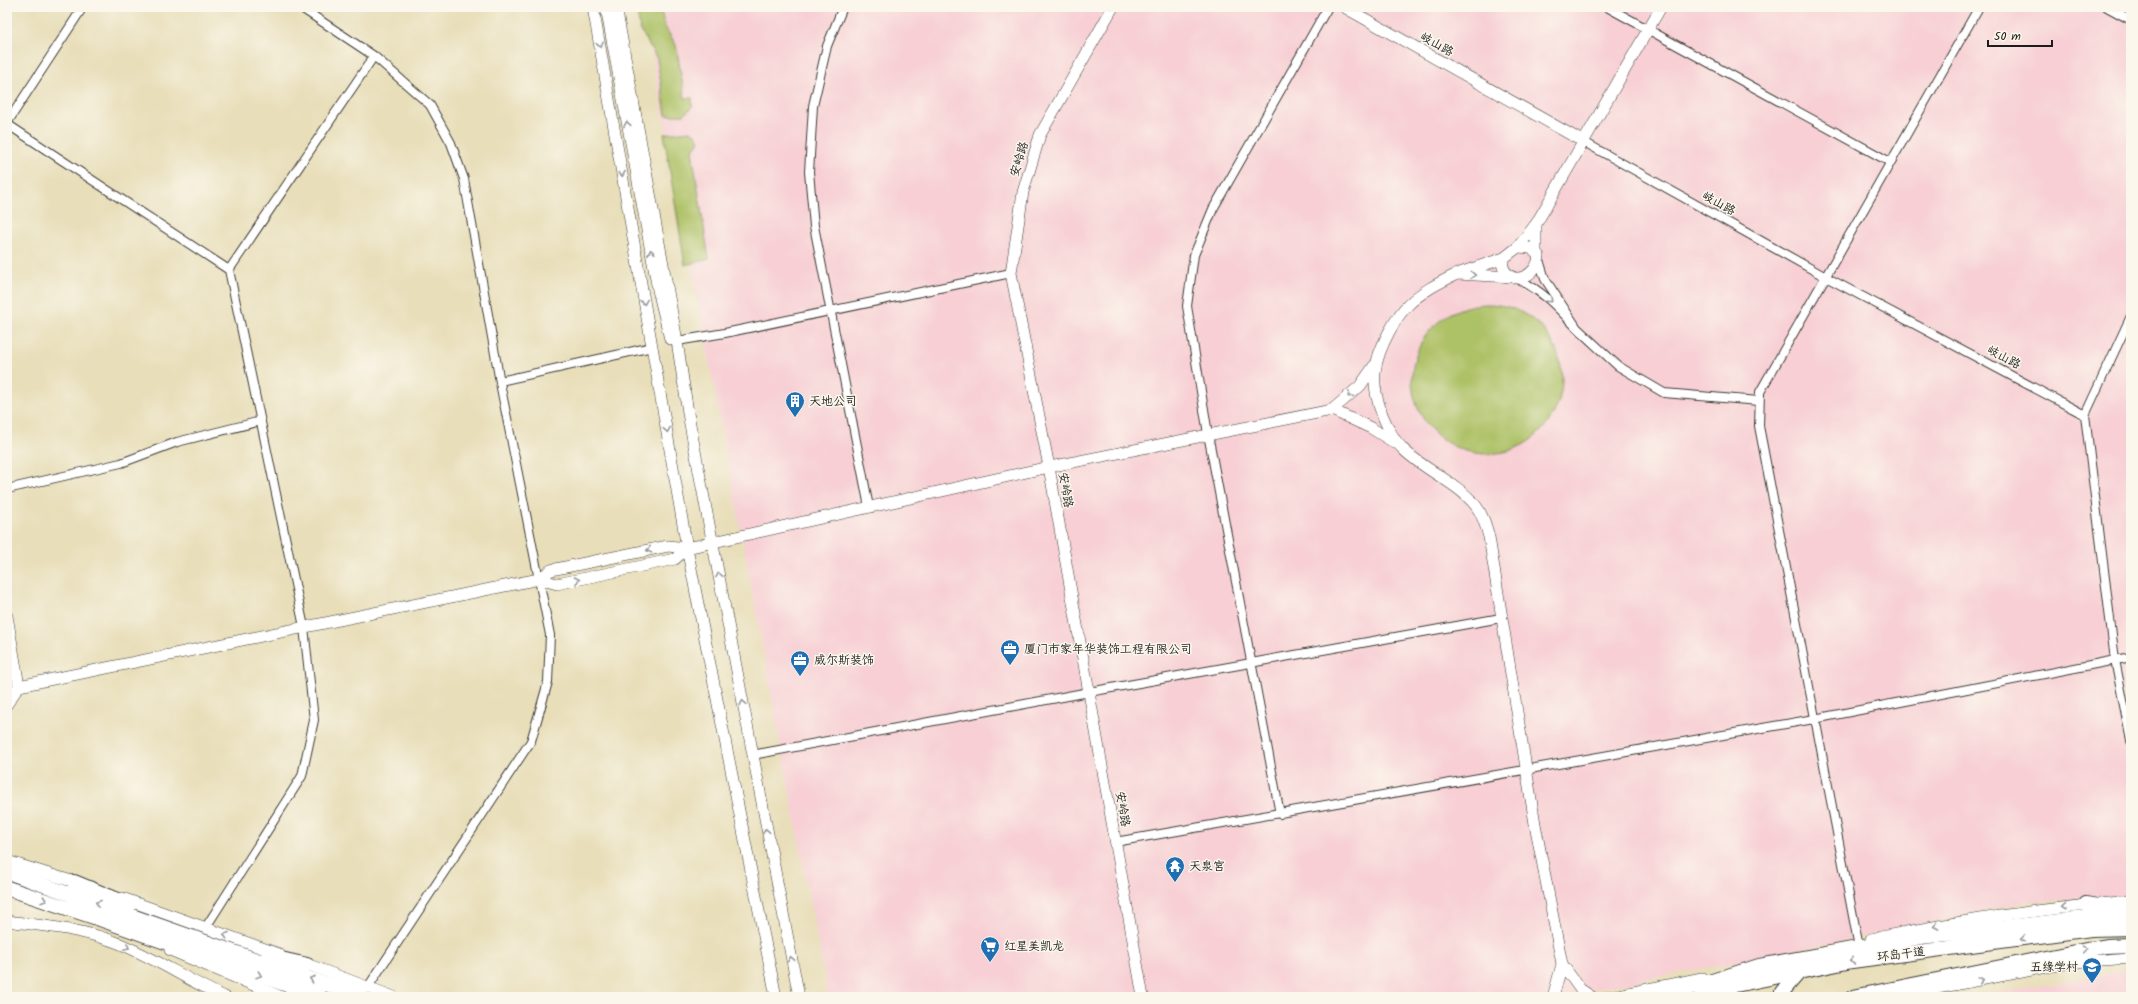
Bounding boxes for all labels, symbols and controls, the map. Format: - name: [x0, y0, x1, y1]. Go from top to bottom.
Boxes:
- scale bar: [1988, 22, 2052, 48]
- street label: 岐山路: [1416, 27, 1457, 61]
- text: 50 m: [1994, 27, 2021, 46]
- one-way arrow: [595, 42, 604, 49]
- one-way arrow: [624, 121, 632, 127]
- street label: 安岭路: [1005, 139, 1034, 179]
- one-way arrow: [617, 170, 626, 177]
- street label: 岐山路: [1698, 186, 1739, 220]
- one-way arrow: [647, 249, 655, 255]
- one-way arrow: [1470, 271, 1476, 280]
- one-way arrow: [1546, 295, 1553, 302]
- one-way arrow: [640, 298, 648, 305]
- street label: 岐山路: [1983, 341, 2024, 374]
- building icon: 天地公司: [784, 390, 806, 418]
- one-way arrow: [1347, 391, 1355, 398]
- place label: 天地公司: [809, 392, 857, 411]
- one-way arrow: [662, 427, 670, 433]
- street label: 安岭路: [1053, 471, 1078, 509]
- one-way arrow: [646, 545, 652, 553]
- one-way arrow: [715, 572, 724, 579]
- one-way arrow: [574, 576, 580, 584]
- office icon: 厦门市家年华装饰工程有限公司: [999, 638, 1021, 666]
- place label: 厦门市家年华装饰工程有限公司: [1024, 640, 1192, 659]
- office icon: 威尔斯装饰: [789, 649, 811, 677]
- place label: 威尔斯装饰: [814, 651, 874, 670]
- one-way arrow: [739, 700, 747, 706]
- street label: 安岭路: [1110, 790, 1135, 828]
- one-way arrow: [763, 828, 771, 834]
- temple icon: 天泉宫: [1164, 855, 1186, 883]
- place label: 天泉宫: [1189, 857, 1225, 876]
- one-way arrow: [40, 895, 47, 904]
- one-way arrow: [94, 899, 101, 908]
- one-way arrow: [2061, 902, 2067, 911]
- one-way arrow: [1933, 921, 1939, 929]
- one-way arrow: [223, 931, 230, 939]
- one-way arrow: [2020, 934, 2026, 943]
- supermarket icon: 红星美凯龙: [979, 935, 1001, 963]
- place label: 红星美凯龙: [1004, 937, 1064, 956]
- one-way arrow: [122, 942, 130, 950]
- street label: 环岛干道: [1876, 942, 1926, 967]
- one-way arrow: [2080, 947, 2087, 955]
- one-way arrow: [787, 956, 796, 962]
- one-way arrow: [1849, 956, 1855, 965]
- school or university icon: 五缘学村: [2081, 956, 2103, 984]
- place label: 五缘学村: [2030, 958, 2078, 977]
- one-way arrow: [256, 970, 263, 979]
- one-way arrow: [309, 976, 316, 984]
- one-way arrow: [1978, 976, 1985, 984]

